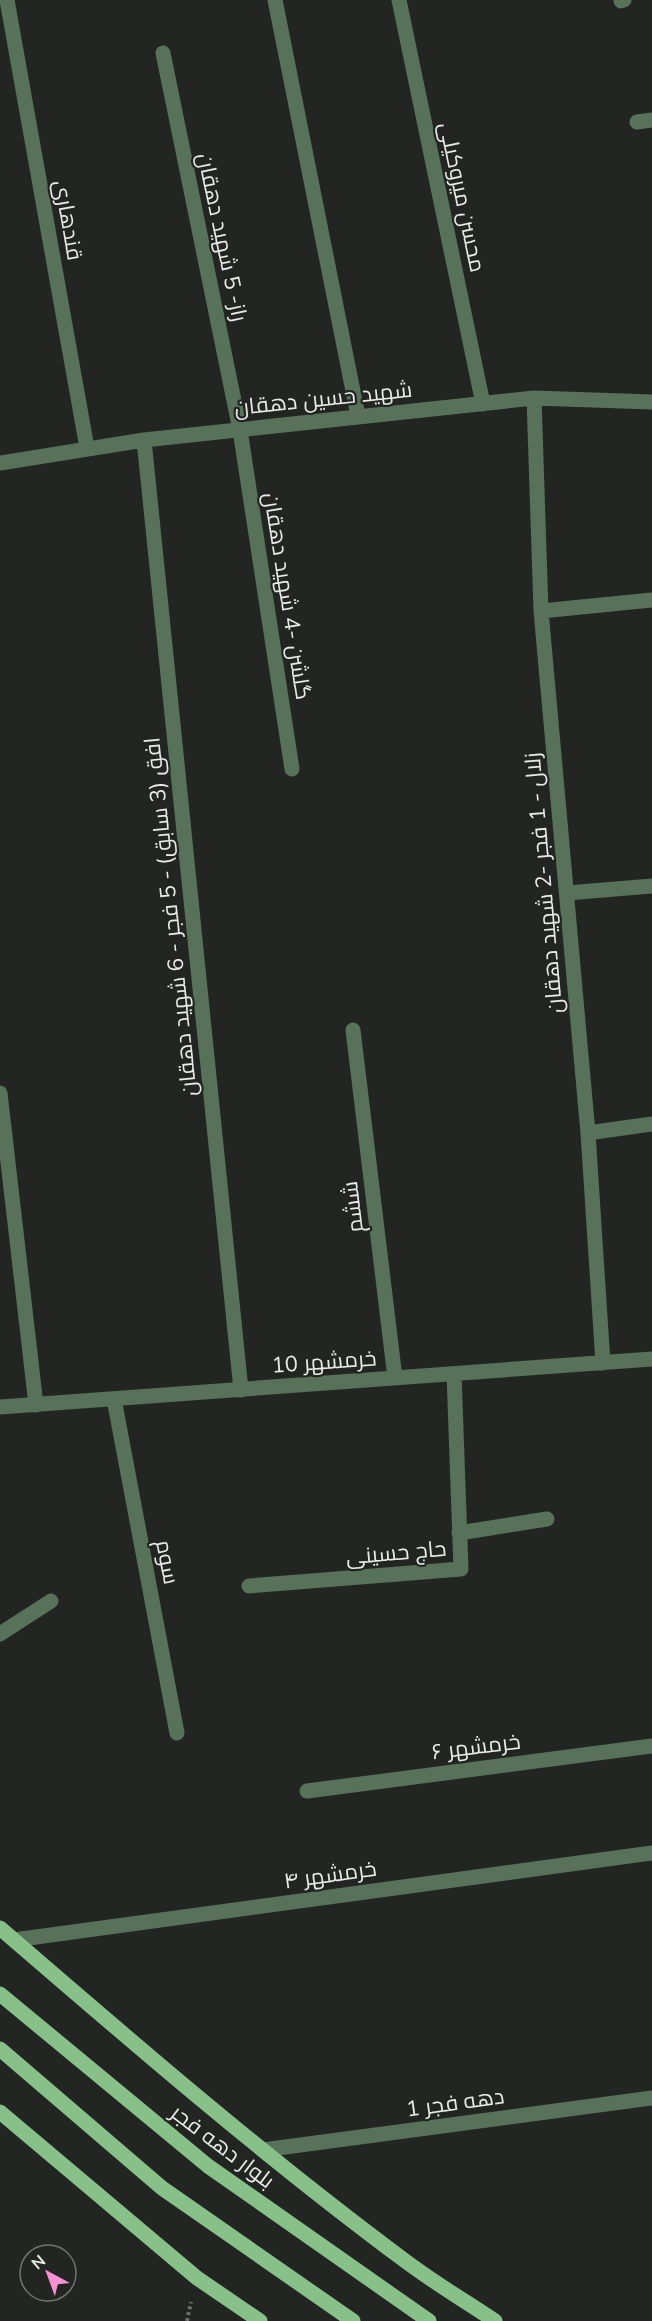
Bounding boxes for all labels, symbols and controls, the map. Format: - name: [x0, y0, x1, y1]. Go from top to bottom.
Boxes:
- street label: محسن میروکیلی: [433, 119, 493, 275]
- street label: راز- 5 شهید دهقان: [191, 150, 255, 324]
- street label: قندهاری: [48, 178, 90, 262]
- street label: شهید حسین دهقان: [233, 375, 413, 421]
- street label: گلشن -4 شهید دهقان: [258, 490, 318, 702]
- street label: افق (3 سابق) - 5 فجر - 6 شهید دهقان: [137, 736, 203, 1098]
- street label: زلال - 1 فجر -2 شهید دهقان: [518, 751, 568, 1015]
- street label: ششم: [335, 1179, 371, 1234]
- street label: خرمشهر 10: [271, 1343, 377, 1379]
- street label: حاج حسینی: [345, 1534, 447, 1571]
- street label: سوم: [148, 1537, 186, 1587]
- street label: خرمشهر ۶: [430, 1727, 522, 1765]
- street label: خرمشهر ۴: [282, 1854, 378, 1894]
- street label: دهه فجر 1: [404, 2081, 506, 2123]
- street label: بلوار دهه فجر: [164, 2097, 280, 2194]
- north arrow: [18, 2243, 78, 2303]
- text: N: [27, 2250, 49, 2273]

